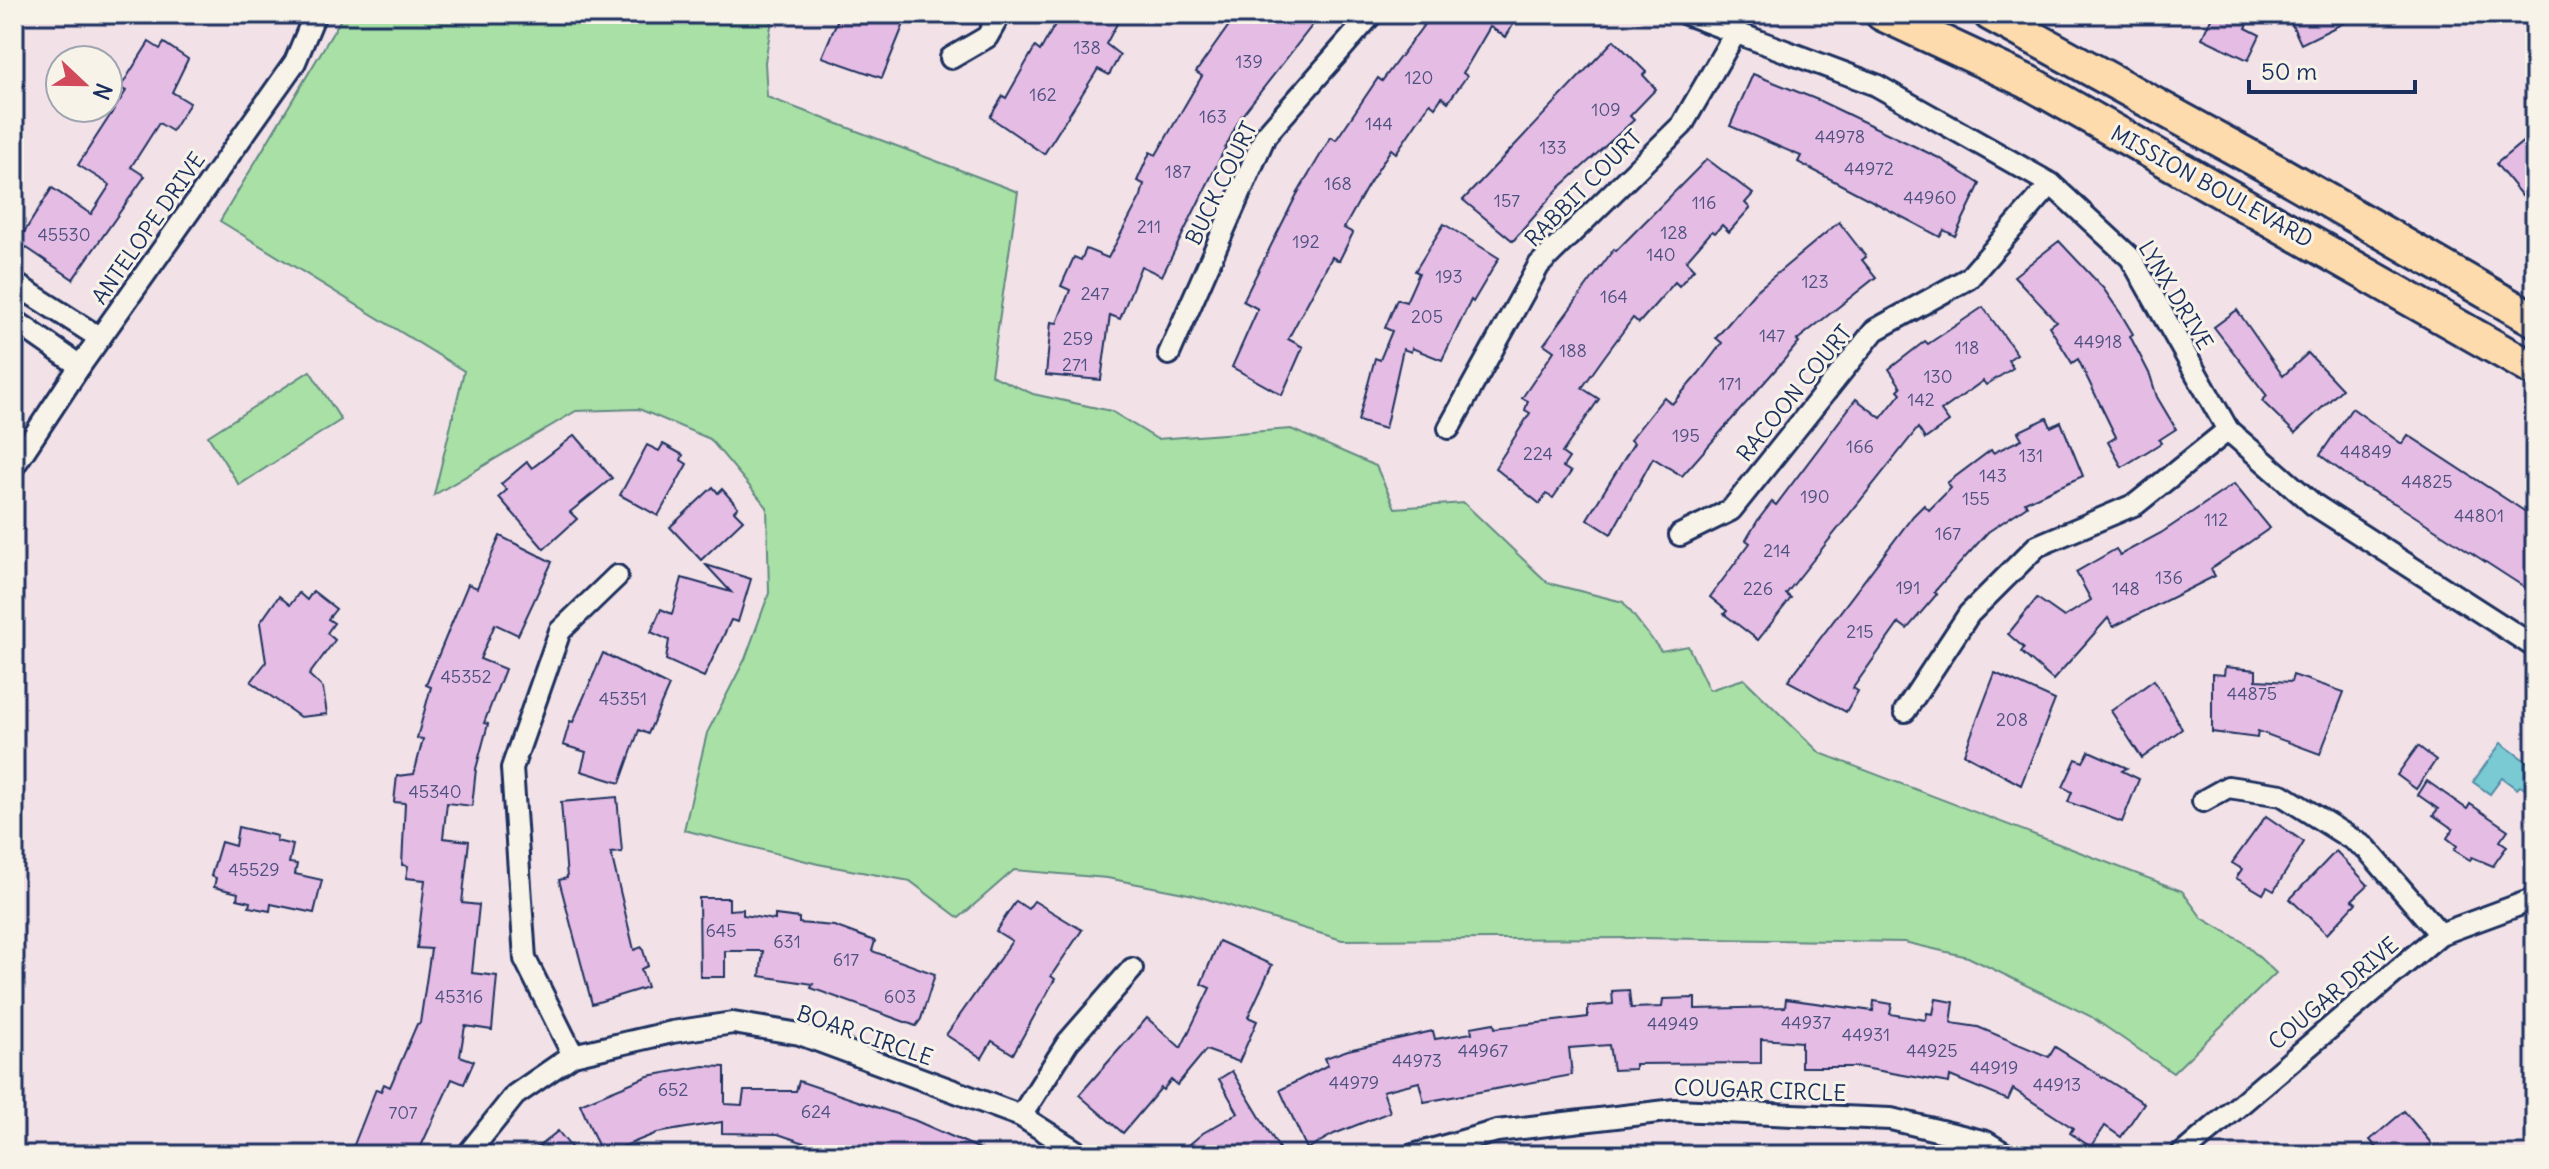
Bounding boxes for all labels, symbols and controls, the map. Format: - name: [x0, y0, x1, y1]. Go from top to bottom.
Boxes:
- house number: 138: [1073, 36, 1101, 59]
- north arrow: [44, 44, 124, 124]
- scale bar: [2249, 44, 2415, 94]
- house number: 139: [1235, 50, 1263, 73]
- text: 50 m: [2261, 56, 2317, 86]
- house number: 120: [1405, 66, 1433, 89]
- text: N: [87, 79, 118, 104]
- house number: 162: [1029, 83, 1057, 106]
- house number: 109: [1591, 98, 1621, 121]
- house number: 163: [1199, 105, 1227, 128]
- house number: 144: [1365, 112, 1393, 135]
- street label: BUCK COURT: [1179, 117, 1263, 249]
- street label: MISSION BOULEVARD: [2106, 119, 2318, 253]
- street label: RABBIT COURT: [1519, 124, 1647, 252]
- house number: 44978: [1815, 125, 1865, 148]
- house number: 133: [1539, 136, 1567, 159]
- street label: ANTELOPE DRIVE: [85, 147, 211, 309]
- house number: 44972: [1844, 157, 1894, 180]
- house number: 187: [1165, 160, 1191, 183]
- house number: 168: [1324, 172, 1352, 195]
- house number: 44960: [1903, 186, 1957, 209]
- house number: 157: [1494, 189, 1520, 212]
- house number: 116: [1692, 191, 1716, 214]
- house number: 211: [1137, 215, 1161, 238]
- house number: 128: [1660, 221, 1688, 244]
- house number: 45530: [37, 223, 91, 246]
- house number: 192: [1292, 230, 1320, 253]
- street label: LYNX DRIVE: [2133, 235, 2219, 355]
- house number: 140: [1646, 243, 1676, 266]
- house number: 193: [1435, 265, 1463, 288]
- house number: 123: [1801, 270, 1829, 293]
- house number: 247: [1081, 282, 1109, 305]
- house number: 164: [1600, 285, 1628, 308]
- house number: 205: [1411, 305, 1443, 328]
- street label: RACOON COURT: [1730, 319, 1858, 467]
- house number: 147: [1759, 324, 1785, 347]
- house number: 259: [1063, 327, 1093, 350]
- house number: 44918: [2074, 330, 2122, 353]
- house number: 118: [1955, 336, 1979, 359]
- house number: 188: [1559, 339, 1587, 362]
- house number: 271: [1062, 353, 1088, 376]
- house number: 130: [1923, 365, 1953, 388]
- house number: 171: [1718, 372, 1742, 395]
- house number: 142: [1907, 388, 1935, 411]
- house number: 195: [1672, 424, 1700, 447]
- house number: 166: [1846, 435, 1874, 458]
- house number: 44849: [2340, 440, 2392, 463]
- house number: 224: [1523, 442, 1553, 465]
- house number: 131: [2019, 444, 2043, 467]
- house number: 143: [1979, 464, 2007, 487]
- house number: 44825: [2401, 470, 2453, 493]
- house number: 190: [1800, 485, 1830, 508]
- house number: 155: [1962, 487, 1990, 510]
- house number: 44801: [2454, 504, 2504, 527]
- house number: 112: [2204, 508, 2228, 531]
- house number: 167: [1935, 522, 1961, 545]
- house number: 214: [1763, 539, 1791, 562]
- house number: 136: [2155, 566, 2183, 589]
- house number: 191: [1896, 576, 1920, 599]
- house number: 226: [1743, 577, 1773, 600]
- house number: 148: [2112, 577, 2140, 600]
- house number: 215: [1846, 620, 1874, 643]
- house number: 45352: [440, 665, 492, 688]
- house number: 44875: [2227, 682, 2277, 705]
- house number: 45351: [599, 687, 647, 710]
- house number: 208: [1996, 708, 2028, 731]
- house number: 45340: [408, 780, 462, 803]
- house number: 45529: [228, 858, 280, 881]
- house number: 645: [705, 919, 737, 942]
- house number: 631: [773, 930, 801, 953]
- street label: COUGAR DRIVE: [2262, 930, 2404, 1056]
- house number: 617: [833, 948, 859, 971]
- house number: 45316: [435, 985, 483, 1008]
- house number: 603: [884, 985, 916, 1008]
- street label: BOAR CIRCLE: [793, 999, 937, 1071]
- house number: 44937: [1781, 1011, 1831, 1034]
- house number: 44949: [1647, 1012, 1699, 1035]
- house number: 44931: [1842, 1023, 1890, 1046]
- house number: 44967: [1458, 1039, 1508, 1062]
- house number: 44925: [1906, 1039, 1958, 1062]
- house number: 44973: [1392, 1049, 1442, 1072]
- house number: 44919: [1970, 1056, 2018, 1079]
- house number: 44979: [1329, 1071, 1379, 1094]
- street label: COUGAR CIRCLE: [1673, 1073, 1847, 1107]
- house number: 44913: [2033, 1073, 2081, 1096]
- house number: 652: [658, 1078, 688, 1101]
- house number: 624: [801, 1100, 831, 1123]
- house number: 707: [388, 1101, 418, 1124]

